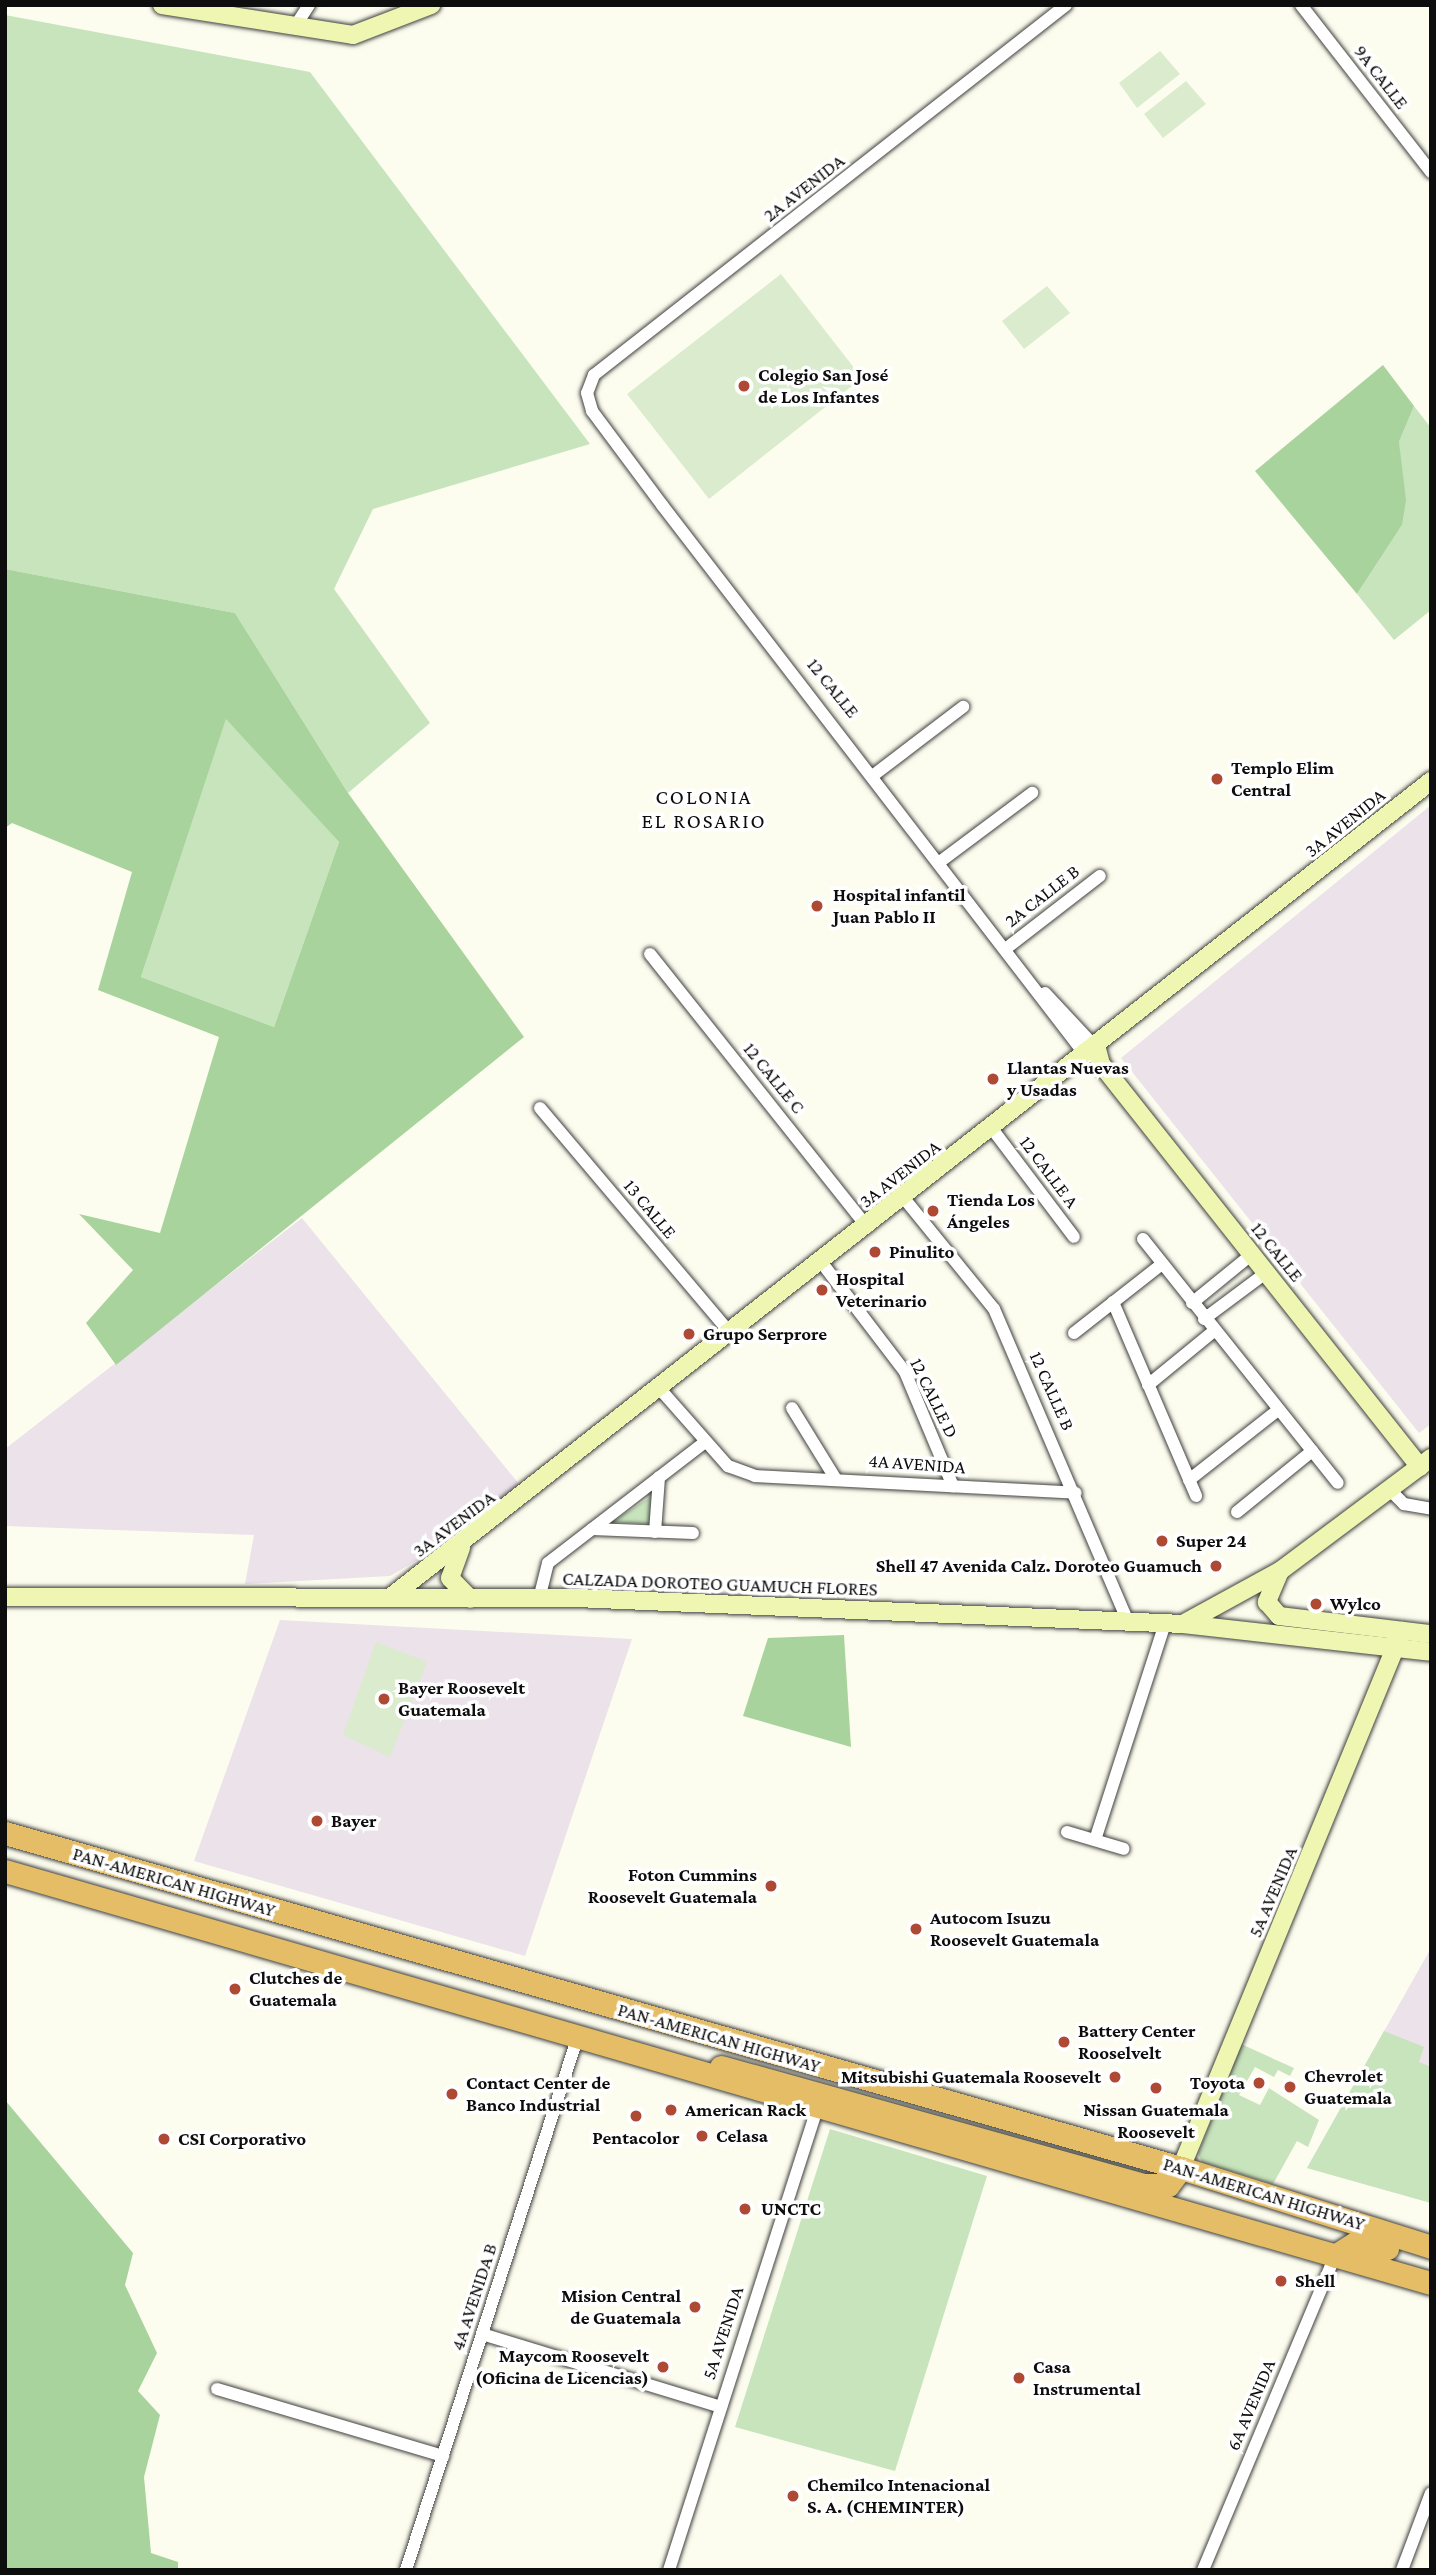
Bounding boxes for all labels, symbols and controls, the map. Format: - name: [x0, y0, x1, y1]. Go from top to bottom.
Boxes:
- street label: 9A CALLE: [1349, 40, 1413, 114]
- street label: 2A AVENIDA: [759, 149, 849, 227]
- place label: Colegio San José de Los Infantes: [758, 364, 888, 408]
- marker: Colegio San José de Los Infantes: [736, 378, 752, 394]
- street label: 12 CALLE: [802, 654, 864, 722]
- place label: Templo Elim Central: [1231, 757, 1334, 801]
- marker: Templo Elim Central: [1209, 771, 1225, 787]
- district label: COLONIA EL ROSARIO: [643, 784, 765, 834]
- street label: 3A AVENIDA: [1300, 784, 1390, 862]
- street label: 2A CALLE B: [1000, 860, 1084, 932]
- place label: Hospital infantil Juan Pablo II: [833, 884, 965, 928]
- marker: Hospital infantil Juan Pablo II: [807, 896, 827, 916]
- street label: 12 CALLE C: [738, 1038, 810, 1118]
- place label: Llantas Nuevas y Usadas: [1007, 1057, 1129, 1101]
- marker: Llantas Nuevas y Usadas: [985, 1071, 1001, 1087]
- street label: 12 CALLE A: [1015, 1131, 1083, 1213]
- street label: 3A AVENIDA: [855, 1135, 945, 1213]
- street label: 13 CALLE: [619, 1175, 681, 1243]
- place label: Tienda Los Ángeles: [947, 1189, 1035, 1233]
- marker: Tienda Los Ángeles: [925, 1203, 941, 1219]
- street label: 12 CALLE: [1246, 1218, 1308, 1286]
- place label: Pinulito: [889, 1241, 954, 1263]
- marker: Pinulito: [867, 1244, 883, 1260]
- place label: Hospital Veterinario: [836, 1268, 927, 1312]
- marker: Hospital Veterinario: [814, 1282, 830, 1298]
- place label: Grupo Serprore: [703, 1323, 827, 1345]
- marker: Grupo Serprore: [681, 1326, 697, 1342]
- street label: 12 CALLE B: [1025, 1348, 1079, 1434]
- street label: 12 CALLE D: [905, 1354, 963, 1442]
- street label: 4A AVENIDA: [868, 1449, 966, 1479]
- street label: 3A AVENIDA: [409, 1486, 499, 1562]
- place label: Super 24: [1176, 1530, 1247, 1552]
- marker: Super 24: [1154, 1533, 1170, 1549]
- place label: Shell 47 Avenida Calz. Doroteo Guamuch: [876, 1555, 1202, 1577]
- marker: Shell 47 Avenida Calz. Doroteo Guamuch: [1208, 1558, 1224, 1574]
- street label: CALZADA DOROTEO GUAMUCH FLORES: [562, 1567, 878, 1601]
- place label: Wylco: [1330, 1593, 1381, 1615]
- marker: Wylco: [1308, 1596, 1324, 1612]
- place label: Bayer Roosevelt Guatemala: [398, 1677, 525, 1721]
- marker: Bayer Roosevelt Guatemala: [376, 1691, 392, 1707]
- place label: Bayer: [331, 1810, 377, 1832]
- marker: Bayer: [309, 1813, 325, 1829]
- street label: PAN-AMERICAN HIGHWAY: [70, 1842, 278, 1922]
- street label: 5A AVENIDA: [1244, 1843, 1302, 1941]
- place label: Foton Cummins Roosevelt Guatemala: [588, 1864, 757, 1908]
- marker: Foton Cummins Roosevelt Guatemala: [763, 1878, 779, 1894]
- place label: Autocom Isuzu Roosevelt Guatemala: [930, 1907, 1099, 1951]
- marker: Autocom Isuzu Roosevelt Guatemala: [908, 1921, 924, 1937]
- place label: Clutches de Guatemala: [249, 1967, 342, 2011]
- marker: Clutches de Guatemala: [227, 1981, 243, 1997]
- street label: PAN-AMERICAN HIGHWAY: [615, 1998, 823, 2078]
- place label: Battery Center Rooselvelt: [1078, 2020, 1196, 2064]
- marker: Battery Center Rooselvelt: [1056, 2034, 1072, 2050]
- place label: Chevrolet Guatemala: [1304, 2065, 1392, 2109]
- place label: Mitsubishi Guatemala Roosevelt: [841, 2066, 1101, 2088]
- marker: Mitsubishi Guatemala Roosevelt: [1107, 2069, 1123, 2085]
- place label: Contact Center de Banco Industrial: [466, 2072, 610, 2116]
- place label: Toyota: [1190, 2072, 1245, 2094]
- marker: Toyota: [1251, 2075, 1267, 2091]
- marker: Chevrolet Guatemala: [1282, 2079, 1298, 2095]
- marker: Nissan Guatemala Roosevelt: [1148, 2080, 1164, 2096]
- marker: Contact Center de Banco Industrial: [444, 2086, 460, 2102]
- place label: American Rack: [685, 2099, 806, 2121]
- place label: Nissan Guatemala Roosevelt: [1083, 2099, 1229, 2143]
- marker: American Rack: [663, 2102, 679, 2118]
- marker: Pentacolor: [628, 2108, 644, 2124]
- place label: Celasa: [716, 2125, 768, 2147]
- place label: Pentacolor: [592, 2127, 680, 2149]
- place label: CSI Corporativo: [178, 2128, 306, 2150]
- marker: Celasa: [694, 2128, 710, 2144]
- marker: CSI Corporativo: [156, 2131, 172, 2147]
- street label: PAN-AMERICAN HIGHWAY: [1160, 2152, 1368, 2236]
- place label: UNCTC: [761, 2198, 821, 2220]
- marker: UNCTC: [735, 2199, 755, 2219]
- street label: 4A AVENIDA B: [446, 2241, 502, 2353]
- place label: Shell: [1295, 2270, 1335, 2292]
- marker: Shell: [1273, 2273, 1289, 2289]
- street label: 5A AVENIDA: [697, 2284, 749, 2382]
- place label: Mision Central de Guatemala: [561, 2285, 681, 2329]
- marker: Mision Central de Guatemala: [687, 2299, 703, 2315]
- place label: Maycom Roosevelt (Oficina de Licencias): [475, 2345, 649, 2389]
- place label: Casa Instrumental: [1033, 2356, 1141, 2400]
- street label: 6A AVENIDA: [1222, 2356, 1280, 2454]
- marker: Maycom Roosevelt (Oficina de Licencias): [655, 2359, 671, 2375]
- marker: Casa Instrumental: [1011, 2370, 1027, 2386]
- place label: Chemilco Intenacional S. A. (CHEMINTER): [807, 2474, 990, 2518]
- marker: Chemilco Intenacional S. A. (CHEMINTER): [785, 2488, 801, 2504]

